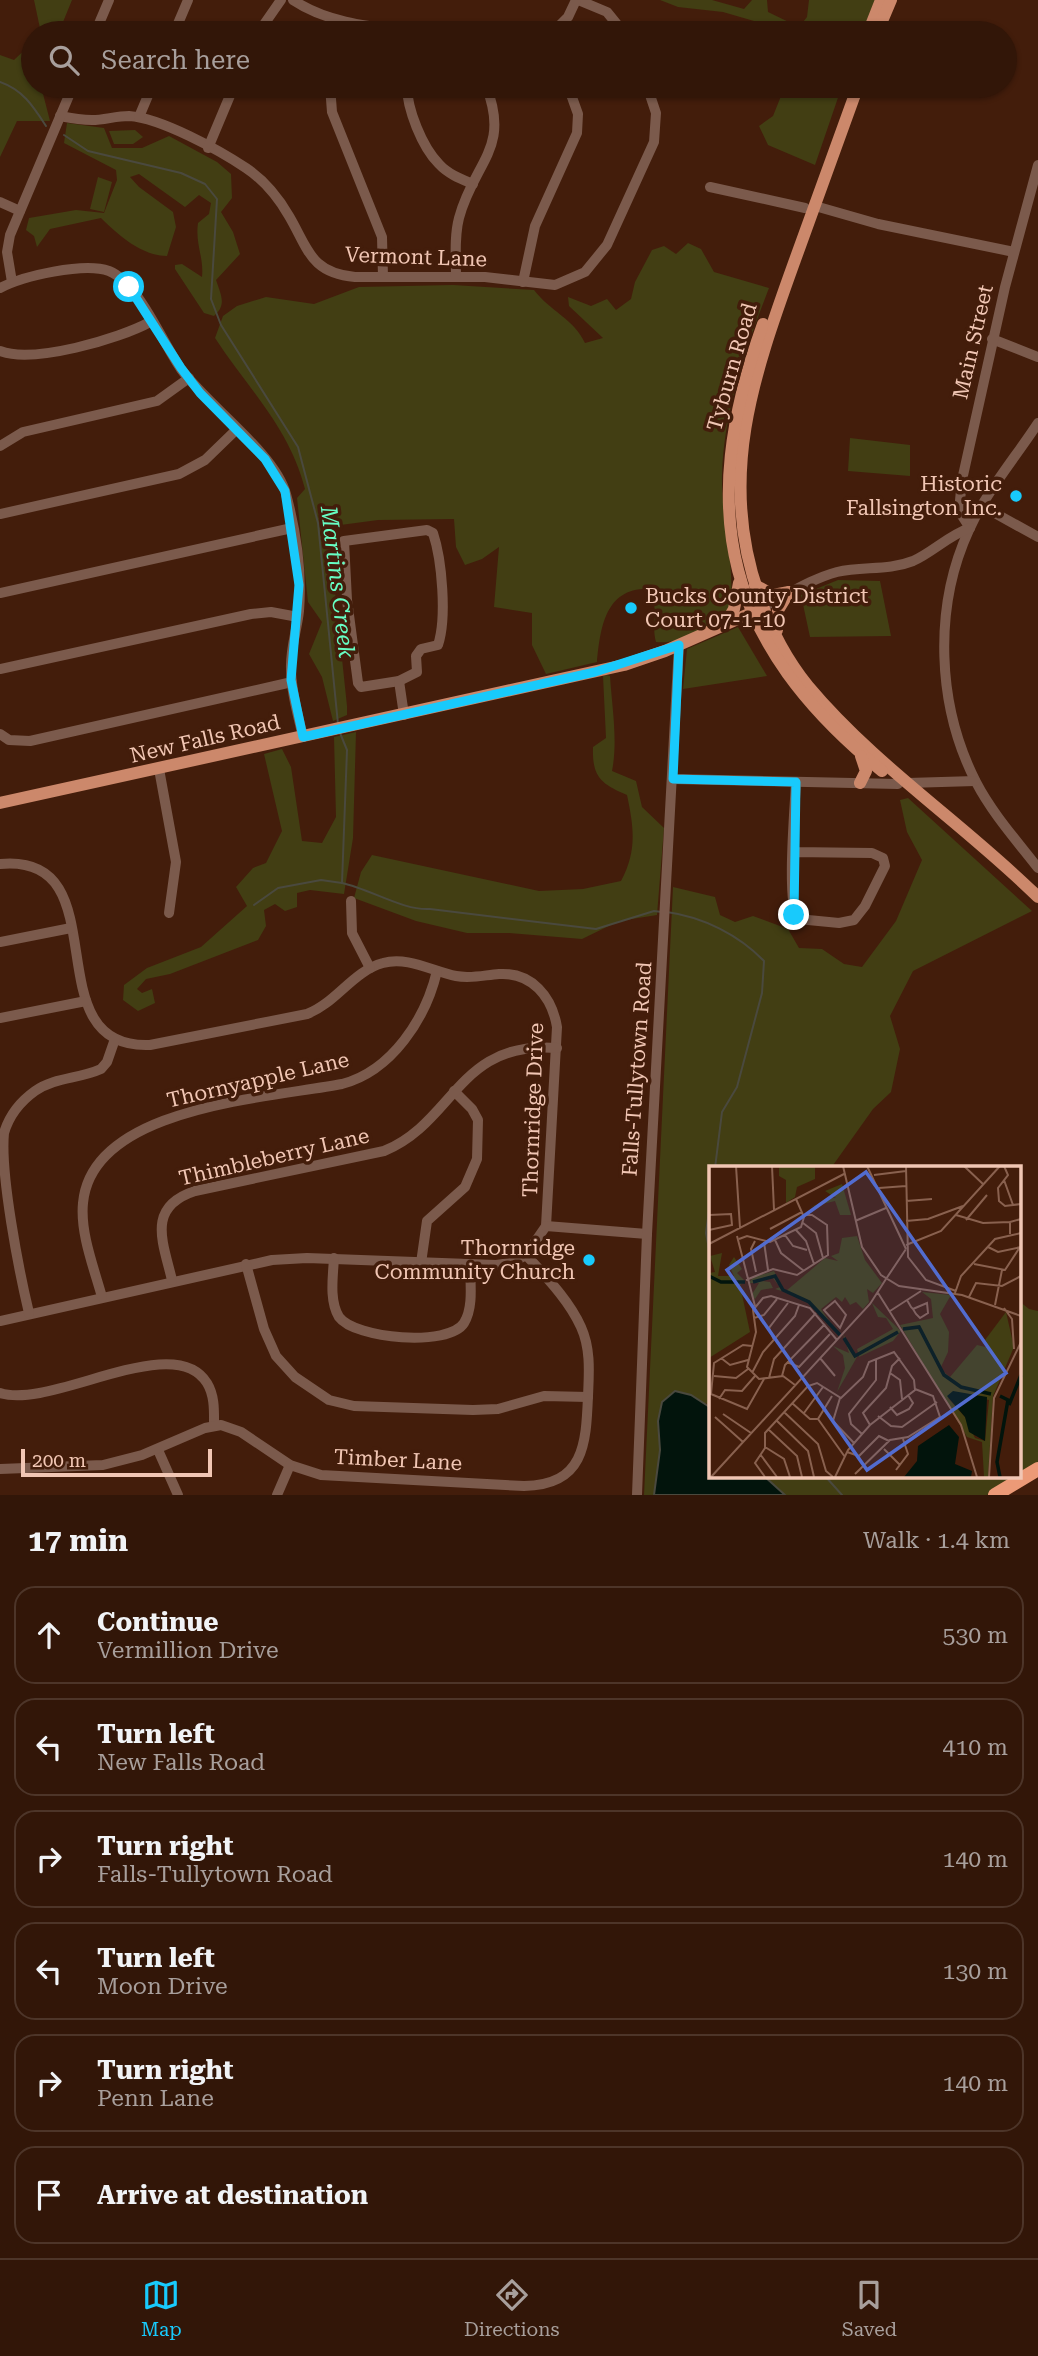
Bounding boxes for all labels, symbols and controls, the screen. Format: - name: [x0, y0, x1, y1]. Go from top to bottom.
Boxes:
- search box: [21, 21, 1017, 98]
- icon: search: [45, 41, 83, 79]
- text: Search here: [101, 45, 250, 75]
- street label: Vermont Lane: [345, 243, 487, 271]
- route start: [113, 271, 144, 302]
- street label: Main Street: [948, 282, 998, 402]
- street label: Tyburn Road: [702, 300, 762, 434]
- place label: Historic Fallsington Inc.: [846, 472, 1002, 520]
- marker: Historic Fallsington Inc.: [1008, 488, 1024, 504]
- water label: Martins Creek: [315, 503, 360, 660]
- place label: Bucks County District Court 07-1-10: [645, 584, 868, 632]
- marker: Bucks County District Court 07-1-10: [623, 600, 639, 616]
- street label: New Falls Road: [128, 710, 283, 768]
- route end: [778, 899, 809, 930]
- street label: Falls-Tullytown Road: [618, 960, 657, 1177]
- street label: Thornridge Drive: [518, 1022, 548, 1198]
- street label: Thornyapple Lane: [165, 1047, 351, 1113]
- street label: Thimbleberry Lane: [176, 1123, 372, 1191]
- inset map: [709, 1166, 1020, 1478]
- place label: Thornridge Community Church: [374, 1236, 575, 1284]
- marker: Thornridge Community Church: [581, 1252, 597, 1268]
- street label: Timber Lane: [333, 1445, 463, 1475]
- scale bar: [21, 1446, 212, 1478]
- text: 200 m: [32, 1449, 86, 1472]
- text: 17 min: [28, 1523, 128, 1558]
- text: Walk · 1.4 km: [863, 1527, 1010, 1554]
- text: Continue: [97, 1607, 219, 1637]
- icon: ahead: [30, 1616, 68, 1654]
- text: 530 m: [943, 1622, 1008, 1649]
- text: Vermillion Drive: [97, 1637, 279, 1664]
- text: Turn left: [97, 1719, 215, 1749]
- icon: left: [30, 1728, 68, 1766]
- text: 410 m: [943, 1734, 1008, 1761]
- text: New Falls Road: [97, 1749, 265, 1776]
- text: Turn right: [97, 1831, 233, 1861]
- icon: right: [30, 1840, 68, 1878]
- text: 140 m: [943, 1846, 1008, 1873]
- text: Falls-Tullytown Road: [97, 1861, 333, 1888]
- text: Turn left: [97, 1943, 215, 1973]
- icon: left: [30, 1952, 68, 1990]
- text: 130 m: [943, 1958, 1008, 1985]
- text: Moon Drive: [97, 1973, 228, 2000]
- text: Turn right: [97, 2055, 233, 2085]
- icon: right: [30, 2064, 68, 2102]
- text: 140 m: [943, 2070, 1008, 2097]
- text: Penn Lane: [97, 2085, 214, 2112]
- icon: arrive: [30, 2176, 68, 2214]
- text: Arrive at destination: [97, 2180, 368, 2210]
- tab: Map: [141, 2276, 182, 2341]
- tab: Directions: [464, 2276, 560, 2341]
- tab: Saved: [842, 2276, 897, 2341]

